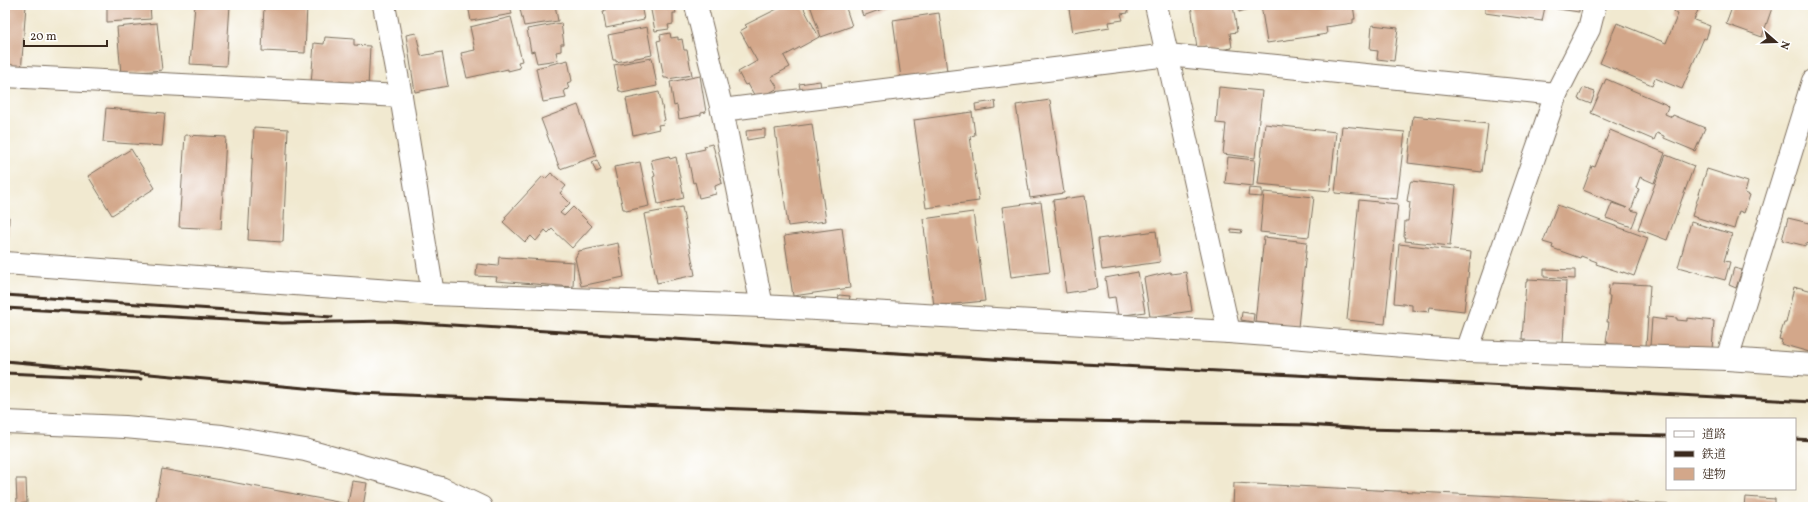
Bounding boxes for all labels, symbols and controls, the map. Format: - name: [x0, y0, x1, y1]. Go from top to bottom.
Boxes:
- scale bar: [24, 22, 107, 48]
- north arrow: [1756, 22, 1796, 62]
- text: 20 m: [30, 29, 57, 45]
- text: N: [1776, 39, 1792, 51]
- legend: [1666, 418, 1796, 490]
- text: 道路: [1702, 427, 1726, 443]
- text: 鉄道: [1701, 447, 1726, 463]
- text: 建物: [1702, 467, 1726, 483]

